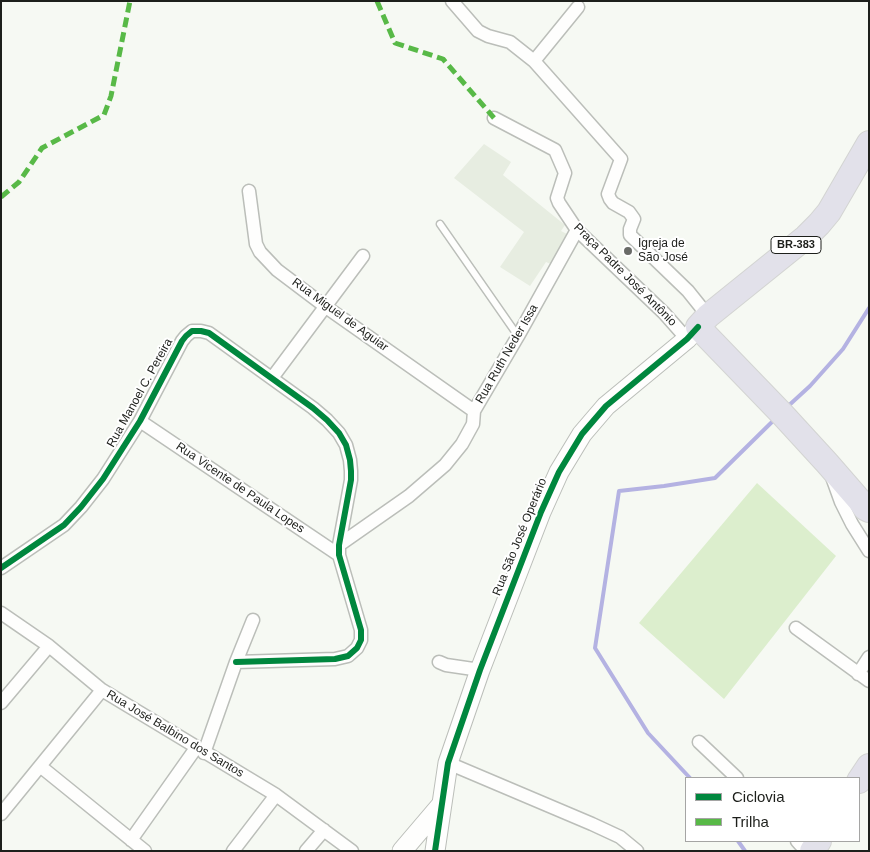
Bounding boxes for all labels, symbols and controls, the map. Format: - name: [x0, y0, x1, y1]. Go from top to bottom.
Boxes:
- street label: Praça Padre José Antônio: [571, 221, 679, 329]
- road number: BR-383: [771, 236, 821, 254]
- place label: Igreja de São José: [638, 237, 688, 265]
- marker: Igreja de São José: [622, 245, 634, 257]
- street label: Rua Miguel de Aguiar: [289, 275, 391, 355]
- street label: Rua Ruth Neder Issa: [473, 302, 541, 406]
- street label: Rua Manoel C. Pereira: [104, 336, 176, 450]
- street label: Rua Vicente de Paula Lopes: [173, 440, 307, 536]
- street label: Rua São José Operário: [490, 476, 550, 598]
- street label: Rua José Balbino dos Santos: [104, 687, 246, 781]
- legend: [685, 777, 860, 842]
- text: Ciclovia: [732, 788, 785, 805]
- text: Trilha: [732, 813, 769, 830]

